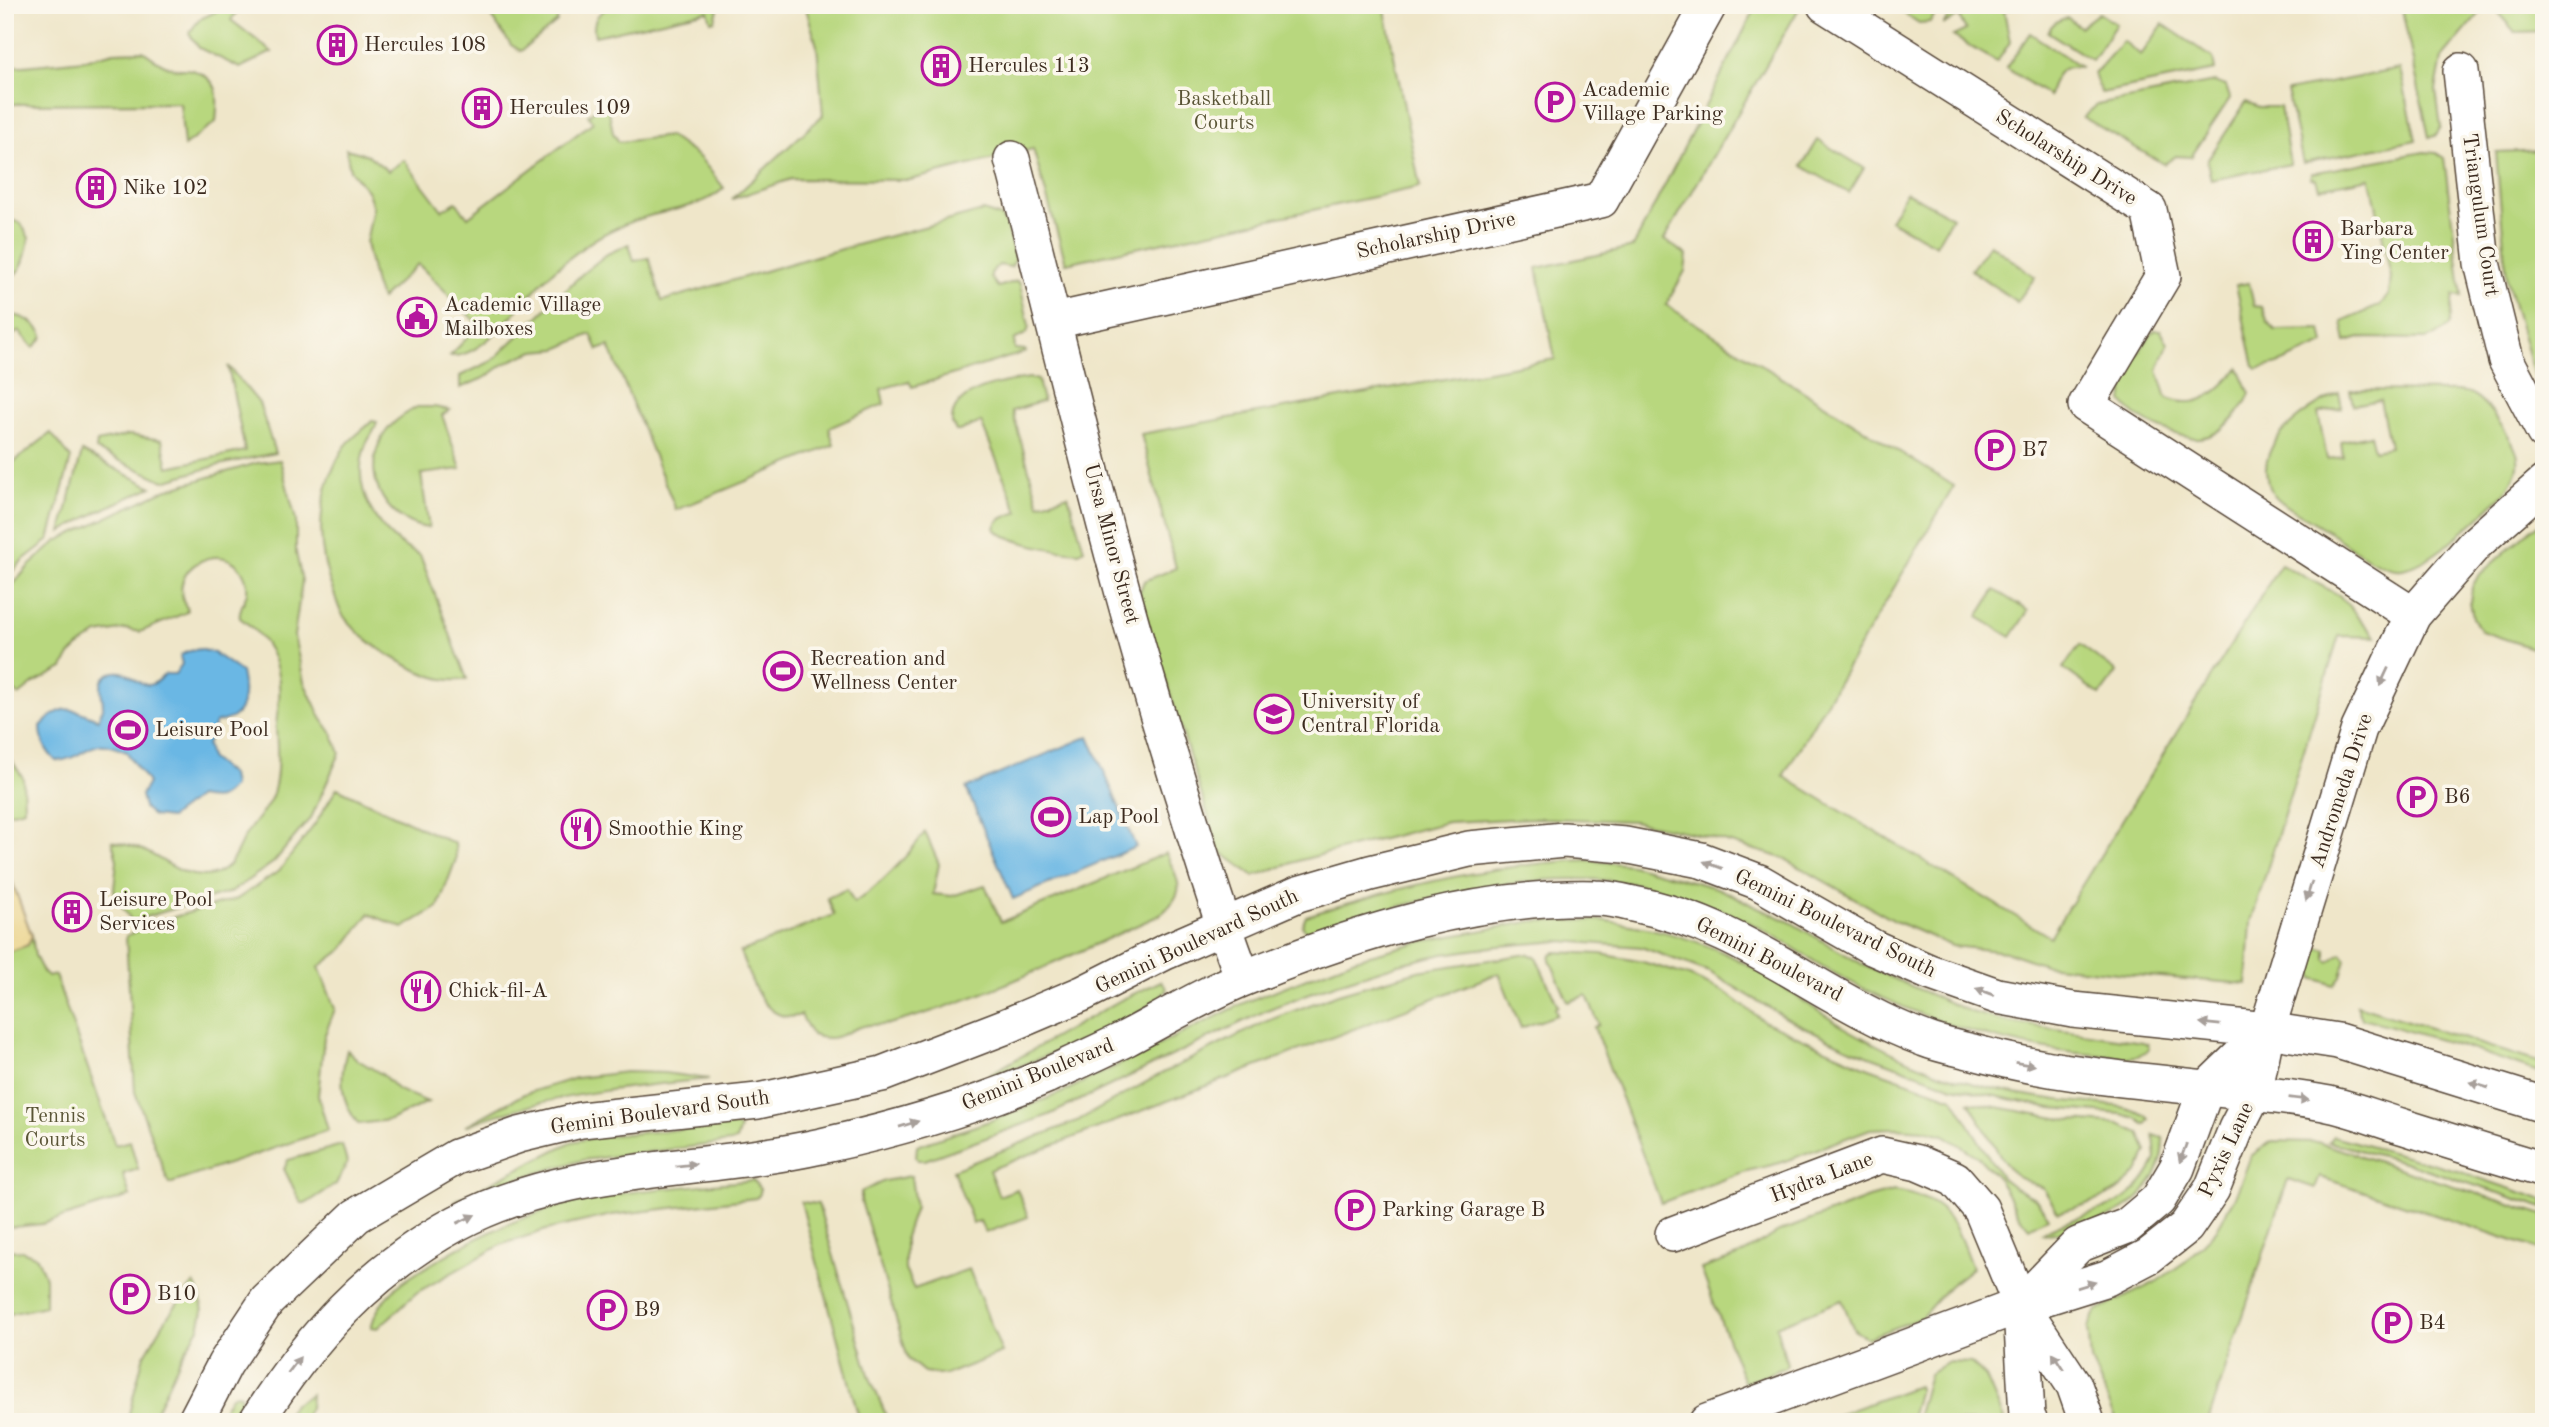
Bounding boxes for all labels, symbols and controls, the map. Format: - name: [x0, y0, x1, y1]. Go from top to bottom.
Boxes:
- building icon: Hercules 108: [316, 24, 358, 66]
- place label: Hercules 108: [364, 35, 486, 56]
- building icon: Hercules 113: [920, 45, 962, 87]
- place label: Hercules 113: [968, 56, 1090, 77]
- place label: Academic Village Parking: [1582, 80, 1724, 125]
- parking icon: Academic Village Parking: [1534, 81, 1576, 123]
- building icon: Hercules 109: [461, 87, 503, 129]
- park label: Basketball Courts: [1177, 89, 1272, 134]
- place label: Hercules 109: [509, 98, 631, 119]
- street label: Scholarship Drive: [1992, 106, 2140, 210]
- street label: Triangulum Court: [2458, 132, 2502, 298]
- building icon: Nike 102: [75, 167, 117, 209]
- place label: Nike 102: [123, 178, 208, 199]
- street label: Scholarship Drive: [1355, 209, 1517, 263]
- place label: Barbara Ying Center: [2340, 219, 2449, 264]
- building icon: Barbara Ying Center: [2292, 220, 2334, 262]
- place label: Academic Village Mailboxes: [444, 295, 601, 340]
- public building icon: Academic Village Mailboxes: [396, 296, 438, 338]
- parking icon: B7: [1974, 429, 2016, 471]
- place label: B7: [2022, 440, 2049, 461]
- street label: Ursa Minor Street: [1079, 461, 1143, 627]
- place label: Recreation and Wellness Center: [810, 649, 958, 694]
- sports icon: Recreation and Wellness Center: [762, 650, 804, 692]
- one-way arrow: [2378, 667, 2389, 687]
- place label: University of Central Florida: [1301, 692, 1440, 737]
- school or university icon: University of Central Florida: [1253, 693, 1295, 735]
- sports icon: Leisure Pool: [107, 709, 149, 751]
- street label: Andromeda Drive: [2307, 711, 2377, 871]
- place label: Leisure Pool: [155, 720, 269, 741]
- parking icon: B6: [2396, 776, 2438, 818]
- place label: B6: [2444, 787, 2471, 808]
- sports icon: Lap Pool: [1030, 796, 1072, 838]
- place label: Lap Pool: [1078, 807, 1159, 828]
- restaurant icon: Smoothie King: [560, 808, 602, 850]
- place label: Smoothie King: [608, 819, 743, 840]
- one-way arrow: [1703, 859, 1724, 870]
- street label: Gemini Boulevard South: [1730, 864, 1940, 984]
- one-way arrow: [2304, 881, 2314, 902]
- street label: Gemini Boulevard South: [1092, 886, 1302, 998]
- place label: Leisure Pool Services: [99, 890, 213, 935]
- building icon: Leisure Pool Services: [51, 891, 93, 933]
- street label: Gemini Boulevard: [1691, 912, 1847, 1008]
- restaurant icon: Chick-fil-A: [400, 970, 442, 1012]
- place label: Chick-fil-A: [448, 981, 548, 1002]
- one-way arrow: [1975, 986, 1996, 997]
- one-way arrow: [2199, 1018, 2221, 1029]
- street label: Gemini Boulevard: [959, 1035, 1117, 1115]
- one-way arrow: [2014, 1059, 2036, 1070]
- one-way arrow: [2468, 1079, 2489, 1089]
- street label: Gemini Boulevard South: [549, 1087, 771, 1139]
- one-way arrow: [2289, 1094, 2311, 1105]
- street label: Pyxis Lane: [2196, 1099, 2258, 1201]
- park label: Tennis Courts: [25, 1106, 85, 1151]
- one-way arrow: [899, 1118, 920, 1129]
- one-way arrow: [2177, 1142, 2188, 1163]
- street label: Hydra Lane: [1768, 1149, 1876, 1207]
- one-way arrow: [675, 1160, 697, 1171]
- parking icon: Parking Garage B: [1334, 1189, 1376, 1231]
- place label: Parking Garage B: [1382, 1200, 1545, 1221]
- one-way arrow: [456, 1213, 476, 1225]
- parking icon: B10: [109, 1273, 151, 1315]
- one-way arrow: [2076, 1279, 2097, 1289]
- place label: B10: [157, 1284, 196, 1305]
- parking icon: B9: [586, 1289, 628, 1331]
- place label: B9: [634, 1300, 661, 1321]
- parking icon: B4: [2371, 1302, 2413, 1344]
- place label: B4: [2419, 1313, 2446, 1334]
- one-way arrow: [2052, 1352, 2065, 1371]
- one-way arrow: [287, 1356, 301, 1374]

